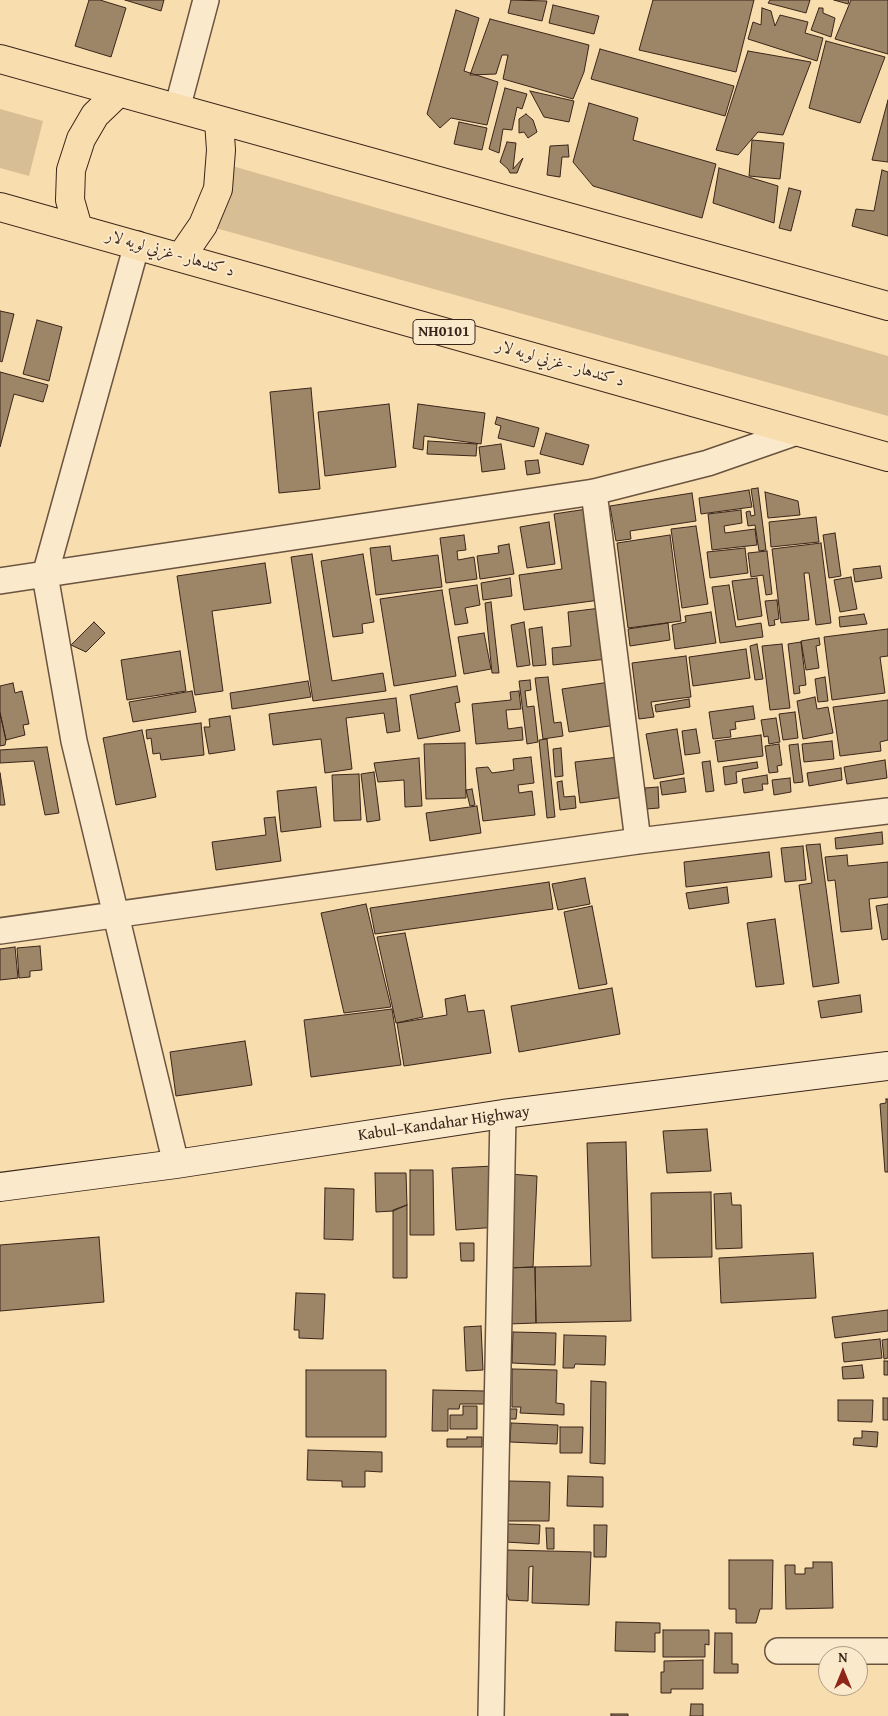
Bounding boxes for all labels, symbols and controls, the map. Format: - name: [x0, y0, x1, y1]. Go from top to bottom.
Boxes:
- street label: د کندهار - غزني لويه لار: [104, 227, 236, 281]
- road number: NH0101: [413, 320, 475, 344]
- street label: د کندهار - غزني لويه لار: [494, 337, 626, 391]
- street label: Kabul–Kandahar Highway: [357, 1102, 531, 1146]
- north arrow: [818, 1646, 868, 1696]
- text: N: [838, 1647, 848, 1667]

